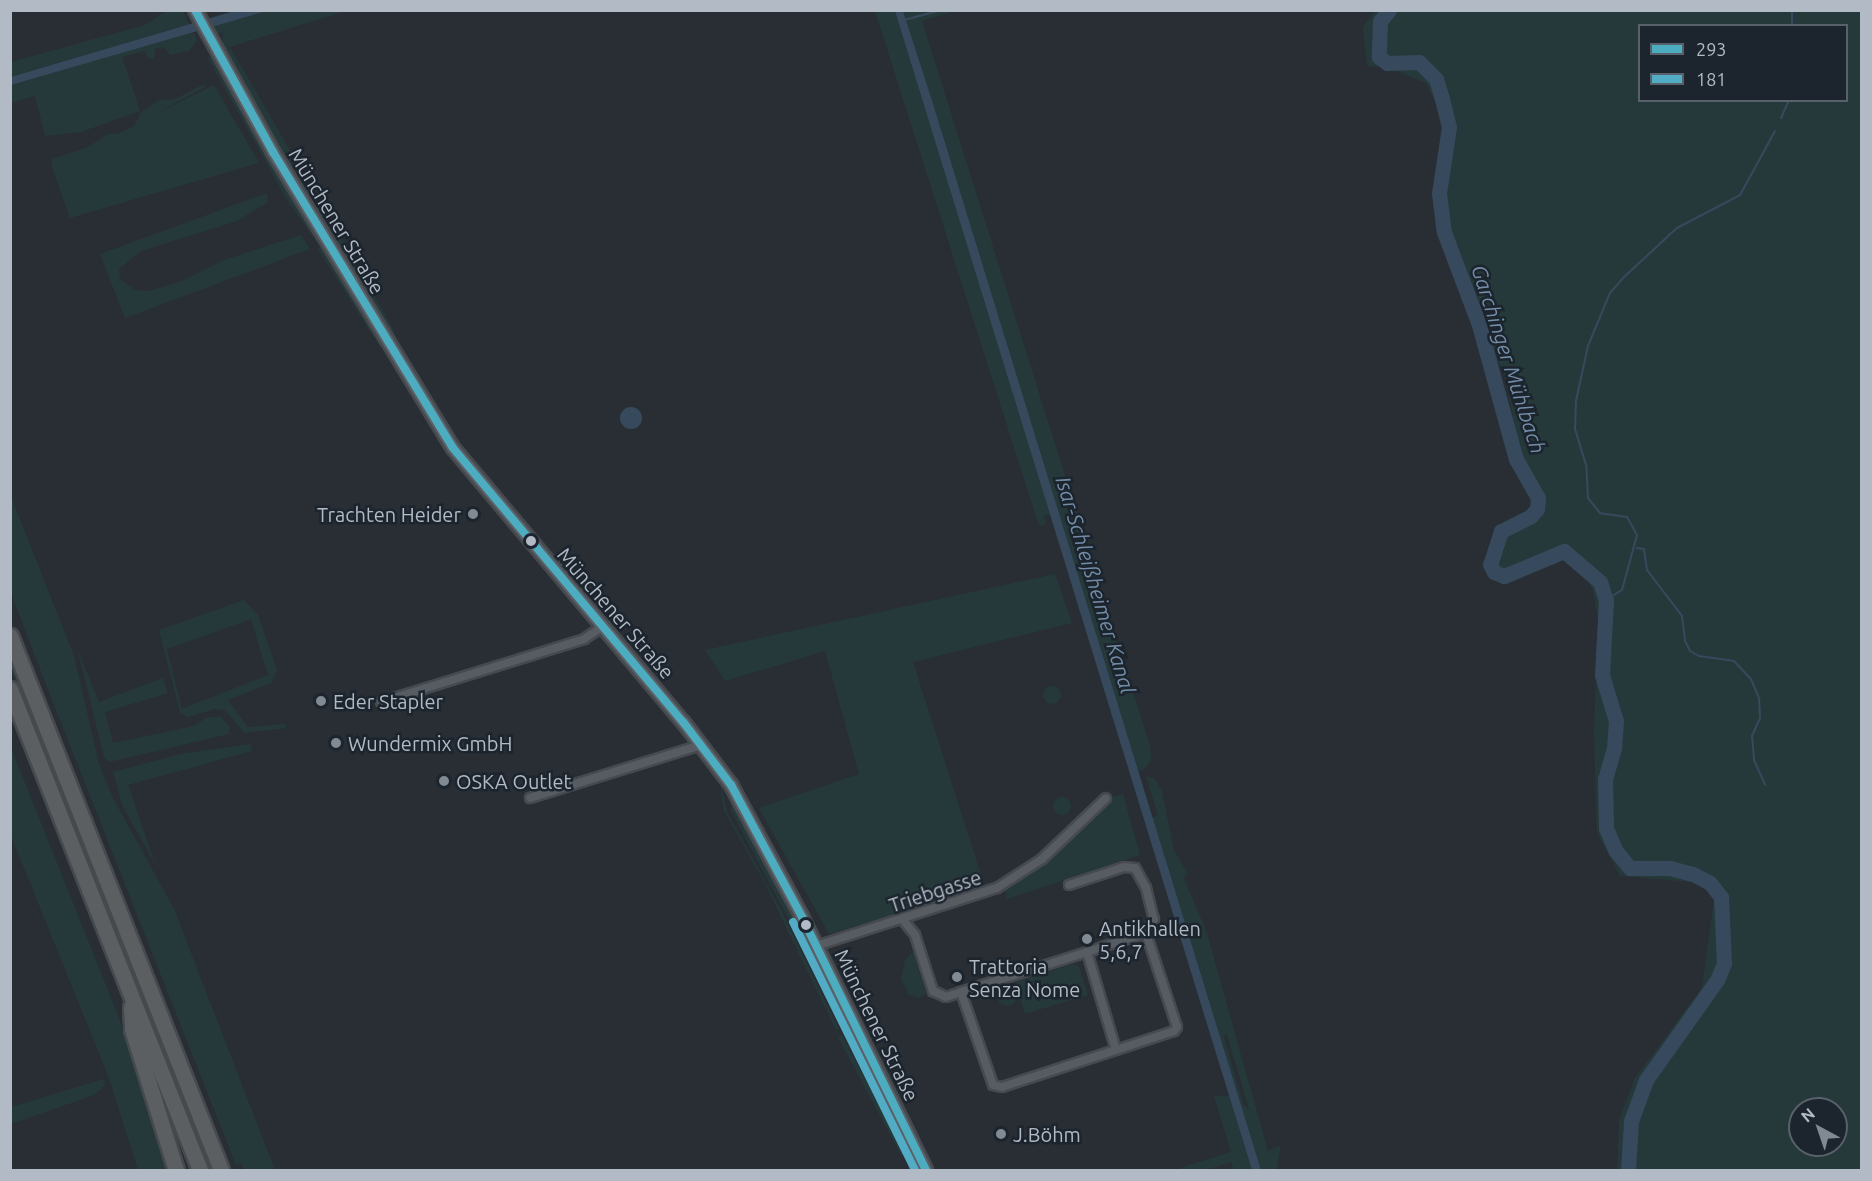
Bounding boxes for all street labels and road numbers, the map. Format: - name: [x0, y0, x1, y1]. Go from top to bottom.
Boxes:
- street label: Münchener Straße: [284, 144, 390, 298]
- street label: Münchener Straße: [553, 543, 679, 683]
- street label: Triebgasse: [886, 865, 984, 917]
- street label: Münchener Straße: [830, 945, 924, 1105]

